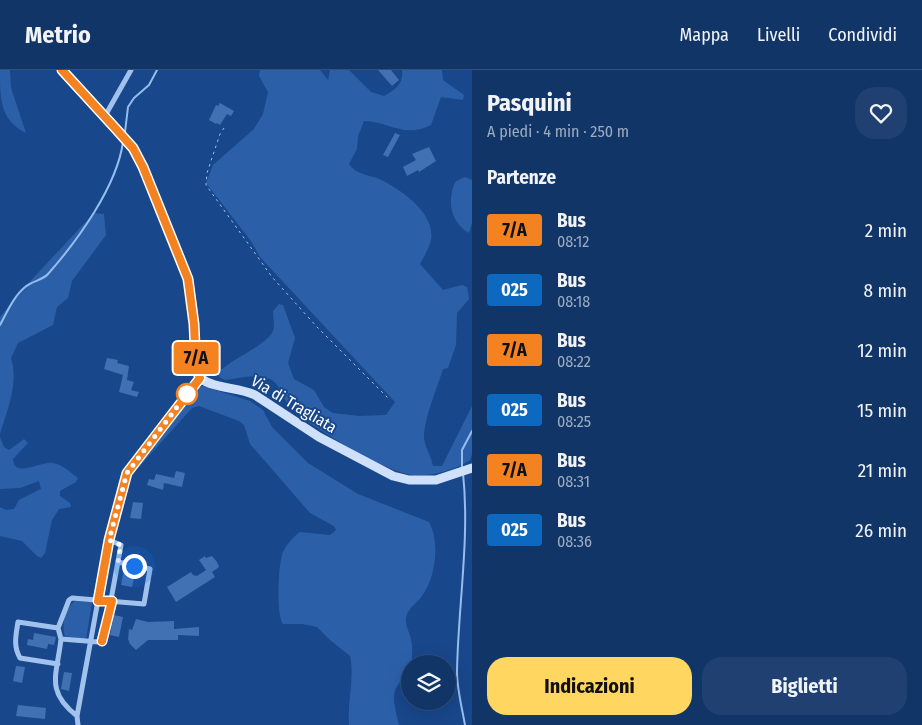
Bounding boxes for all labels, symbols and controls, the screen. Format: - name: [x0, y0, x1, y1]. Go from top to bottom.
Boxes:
- text: Metrio: [25, 21, 91, 49]
- text: Mappa: [680, 24, 729, 46]
- text: Livelli: [757, 24, 800, 46]
- text: Condividi: [828, 24, 897, 46]
- button: heart: [855, 87, 907, 139]
- text: Pasquini: [487, 89, 572, 117]
- text: A piedi · 4 min · 250 m: [487, 122, 629, 141]
- text: Partenze: [487, 166, 556, 189]
- text: Bus: [557, 209, 586, 232]
- text: 7/A: [502, 219, 527, 241]
- text: 2 min: [865, 219, 907, 242]
- text: 08:12: [557, 232, 589, 251]
- text: Bus: [557, 269, 586, 292]
- text: 025: [501, 279, 528, 301]
- text: 8 min: [864, 279, 907, 302]
- text: 08:18: [557, 292, 590, 311]
- text: Bus: [557, 329, 586, 352]
- text: 7/A: [502, 339, 527, 361]
- text: 12 min: [857, 339, 907, 362]
- line badge: 7/A: [167, 342, 225, 374]
- text: 7/A: [184, 347, 208, 369]
- text: 08:22: [557, 352, 591, 371]
- street label: Via di Tragliata: [248, 371, 340, 437]
- unlabelled marker: [176, 383, 198, 405]
- text: Bus: [557, 389, 586, 412]
- text: 025: [501, 399, 528, 421]
- text: 15 min: [857, 399, 907, 422]
- text: 08:25: [557, 412, 591, 431]
- text: Bus: [557, 449, 586, 472]
- text: 7/A: [502, 459, 527, 481]
- text: 21 min: [858, 459, 907, 482]
- text: 08:31: [557, 472, 590, 491]
- text: Bus: [557, 509, 586, 532]
- text: 025: [501, 519, 528, 541]
- text: 26 min: [855, 519, 907, 542]
- text: 08:36: [557, 532, 592, 551]
- your location: [122, 554, 147, 579]
- map controls: [401, 655, 456, 710]
- button: layers: [401, 655, 456, 710]
- button: Indicazioni: [487, 657, 692, 715]
- button: Biglietti: [702, 657, 907, 715]

